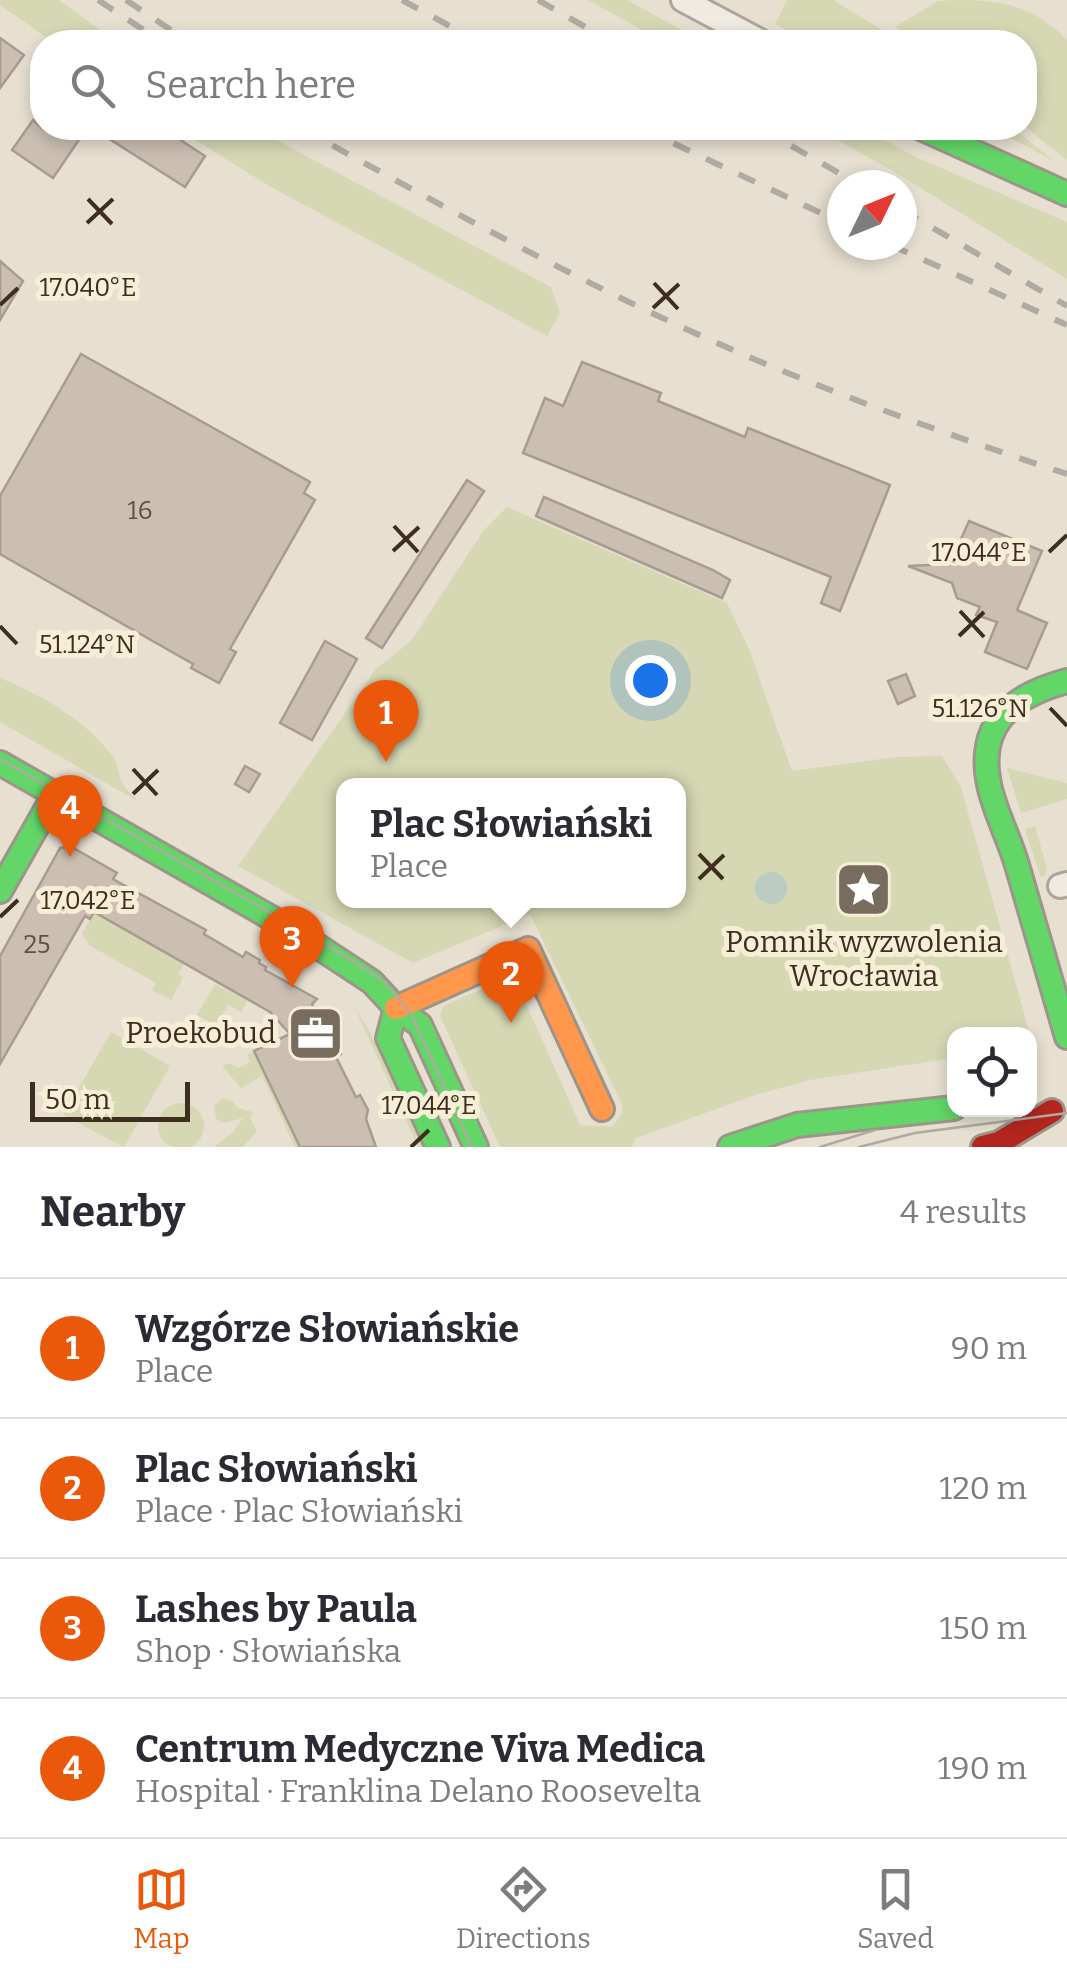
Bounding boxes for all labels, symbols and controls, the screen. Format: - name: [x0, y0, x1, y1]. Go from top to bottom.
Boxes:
- search box: [30, 30, 1037, 140]
- icon: search: [65, 58, 120, 113]
- text: Search here: [145, 62, 356, 108]
- north arrow: [827, 170, 917, 260]
- text: 17.040°E: [39, 273, 137, 303]
- house number: 16: [128, 496, 152, 526]
- text: 17.044°E: [931, 538, 1027, 568]
- text: 51.124°N: [39, 630, 135, 660]
- your location: [625, 655, 676, 706]
- pin: 1: [354, 680, 418, 762]
- text: 51.126°N: [932, 694, 1028, 724]
- pin: 4: [38, 774, 102, 857]
- popup: [336, 778, 686, 908]
- text: Plac Słowiański: [370, 801, 652, 847]
- text: Place: [370, 847, 448, 885]
- place icon: Pomnik wyzwolenia Wrocławia: [834, 860, 894, 920]
- text: 17.042°E: [40, 886, 136, 916]
- pin: 3: [260, 906, 324, 988]
- place label: Pomnik wyzwolenia Wrocławia: [725, 924, 1003, 994]
- house number: 25: [24, 930, 50, 960]
- pin: 2: [478, 940, 544, 1023]
- office icon: Proekobud: [285, 1003, 345, 1063]
- place label: Proekobud: [125, 1015, 276, 1051]
- map controls: [947, 1027, 1037, 1117]
- button: locate: [947, 1027, 1037, 1117]
- scale bar: [30, 1077, 190, 1122]
- text: 50 m: [45, 1083, 110, 1116]
- text: 17.044°E: [381, 1091, 477, 1121]
- text: Nearby: [40, 1187, 185, 1237]
- text: 4 results: [900, 1193, 1027, 1231]
- text: Wzgórze Słowiańskie: [135, 1306, 519, 1352]
- text: 1: [66, 1329, 79, 1367]
- text: 90 m: [951, 1329, 1027, 1367]
- text: Place: [135, 1352, 213, 1390]
- text: Plac Słowiański: [135, 1446, 418, 1492]
- text: 2: [63, 1469, 82, 1507]
- text: 120 m: [939, 1469, 1027, 1507]
- text: Place · Plac Słowiański: [135, 1492, 463, 1530]
- text: Lashes by Paula: [135, 1586, 417, 1632]
- text: 3: [63, 1609, 82, 1647]
- text: 150 m: [939, 1609, 1027, 1647]
- text: Shop · Słowiańska: [135, 1632, 401, 1670]
- text: Centrum Medyczne Viva Medica: [135, 1726, 705, 1772]
- text: 4: [63, 1749, 82, 1787]
- text: 190 m: [938, 1749, 1027, 1787]
- text: Hospital · Franklina Delano Roosevelta: [135, 1772, 701, 1810]
- tab: Map: [133, 1862, 190, 1955]
- tab: Directions: [456, 1862, 591, 1955]
- tab: Saved: [857, 1862, 934, 1955]

